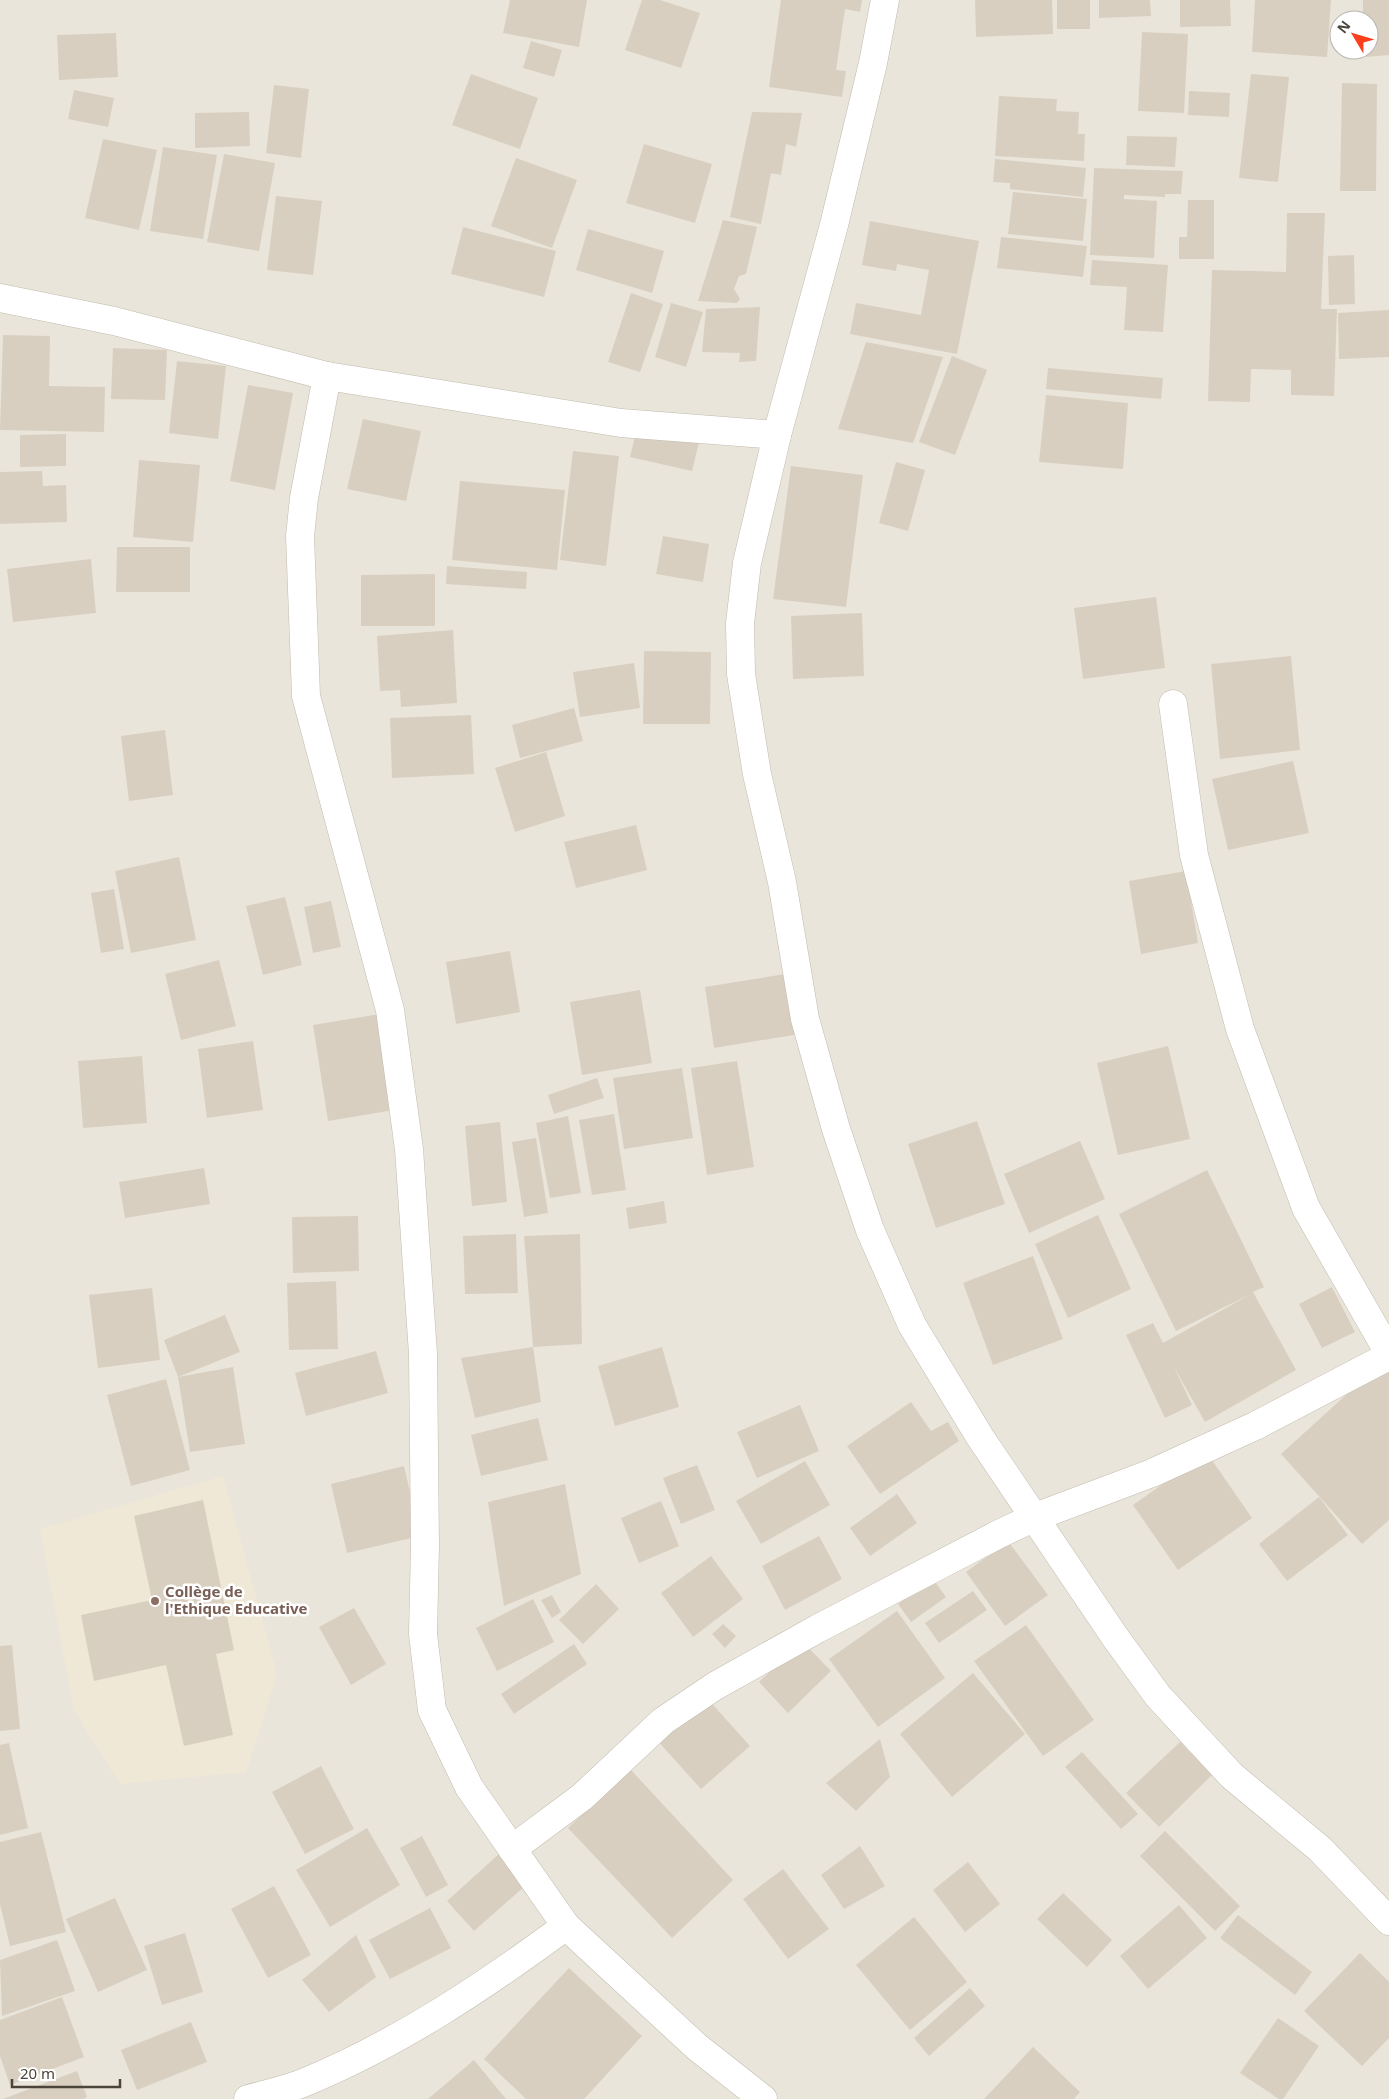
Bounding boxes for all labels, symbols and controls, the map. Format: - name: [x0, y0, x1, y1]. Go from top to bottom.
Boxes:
- north arrow: [1329, 10, 1379, 60]
- text: N: [1332, 16, 1354, 37]
- place label: Collège de l'Ethique Educative: [165, 1581, 308, 1618]
- marker: Collège de l'Ethique Educative: [149, 1595, 161, 1607]
- scale bar: [12, 2056, 120, 2088]
- text: 20 m: [20, 2063, 55, 2083]

